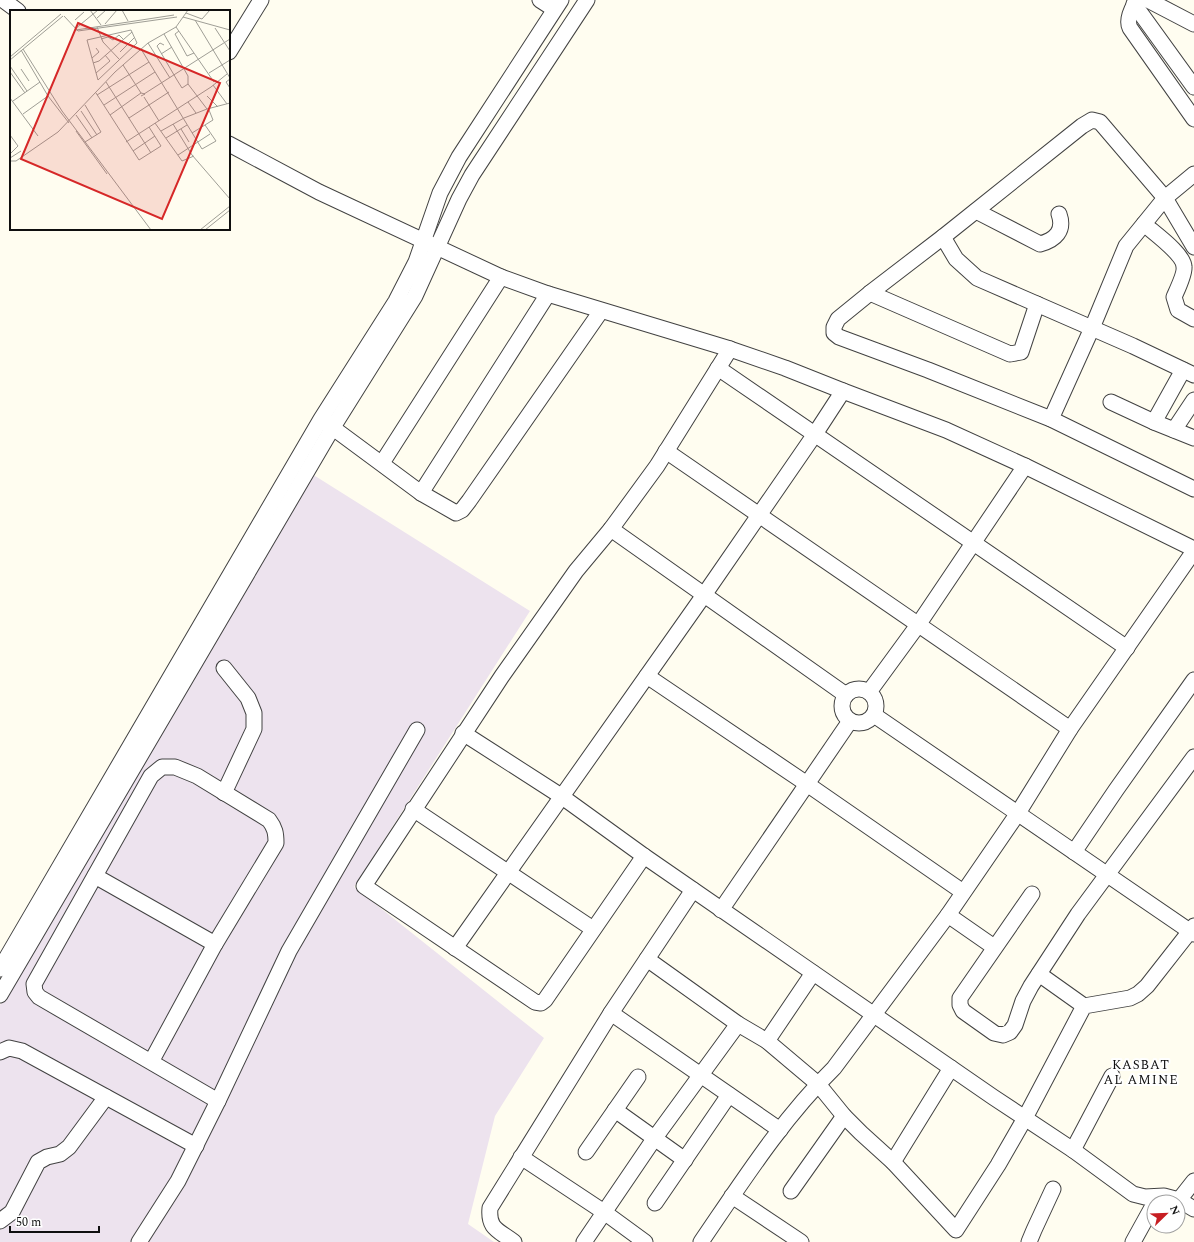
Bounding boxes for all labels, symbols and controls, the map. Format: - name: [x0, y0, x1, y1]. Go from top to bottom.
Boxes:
- inset map: [10, 10, 230, 230]
- district label: KASBAT AL AMINE: [1103, 1055, 1179, 1090]
- north arrow: [1146, 1194, 1186, 1234]
- text: N: [1165, 1203, 1184, 1218]
- scale bar: [10, 1208, 99, 1234]
- text: 50 m: [16, 1213, 41, 1232]

